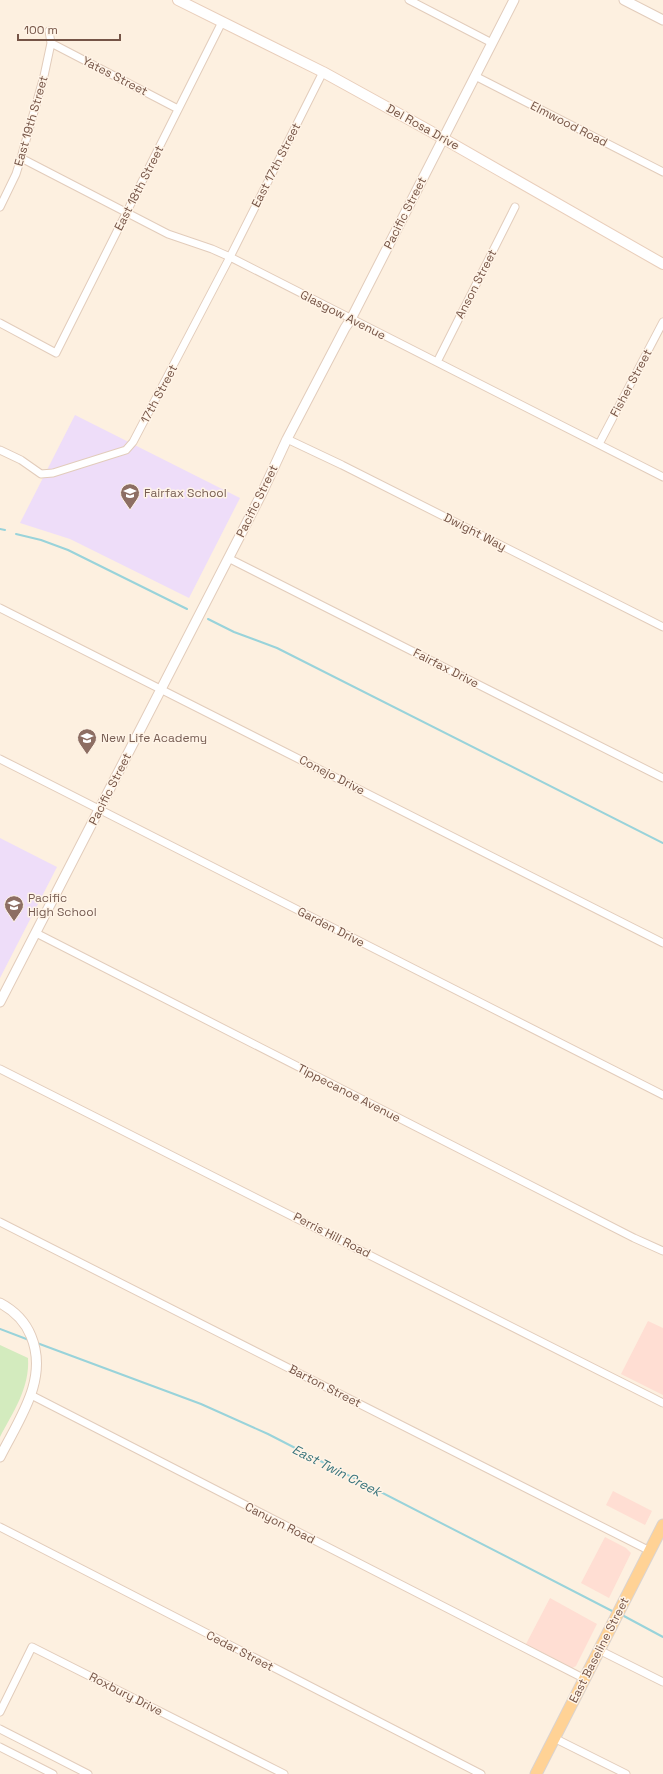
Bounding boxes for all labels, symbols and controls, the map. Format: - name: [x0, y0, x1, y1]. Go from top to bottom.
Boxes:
- scale bar: [18, 16, 120, 42]
- text: 100 m: [24, 22, 58, 38]
- street label: Yates Street: [80, 53, 150, 99]
- street label: East 19th Street: [10, 74, 52, 168]
- street label: Elmwood Road: [528, 98, 610, 150]
- street label: Del Rosa Drive: [384, 100, 462, 154]
- street label: East 17th Street: [248, 120, 304, 210]
- street label: East 18th Street: [111, 143, 167, 233]
- street label: Pacific Street: [380, 174, 430, 252]
- street label: Anson Street: [452, 247, 500, 321]
- street label: Glasgow Avenue: [298, 287, 388, 343]
- street label: Fisher Street: [606, 346, 656, 420]
- street label: 17th Street: [137, 362, 181, 426]
- street label: Pacific Street: [233, 462, 281, 540]
- school or university icon: Fairfax School: [119, 482, 141, 510]
- place label: Fairfax School: [144, 485, 227, 501]
- street label: Dwight Way: [441, 509, 509, 555]
- street label: Fairfax Drive: [410, 645, 482, 691]
- school or university icon: New Life Academy: [76, 727, 98, 755]
- place label: New Life Academy: [101, 730, 207, 746]
- street label: Pacific Street: [85, 750, 135, 828]
- street label: Conejo Drive: [296, 752, 368, 798]
- place label: Pacific High School: [28, 890, 97, 920]
- school or university icon: Pacific High School: [3, 894, 25, 922]
- street label: Garden Drive: [295, 903, 367, 951]
- street label: Tippecanoe Avenue: [295, 1060, 403, 1126]
- street label: Perris Hill Road: [291, 1209, 373, 1261]
- street label: Barton Street: [286, 1361, 364, 1411]
- water label: East Twin Creek: [290, 1441, 386, 1501]
- street label: Canyon Road: [242, 1498, 318, 1548]
- street label: East Baseline Street: [565, 1594, 633, 1706]
- street label: Cedar Street: [204, 1627, 276, 1675]
- street label: Roxbury Drive: [87, 1669, 165, 1719]

